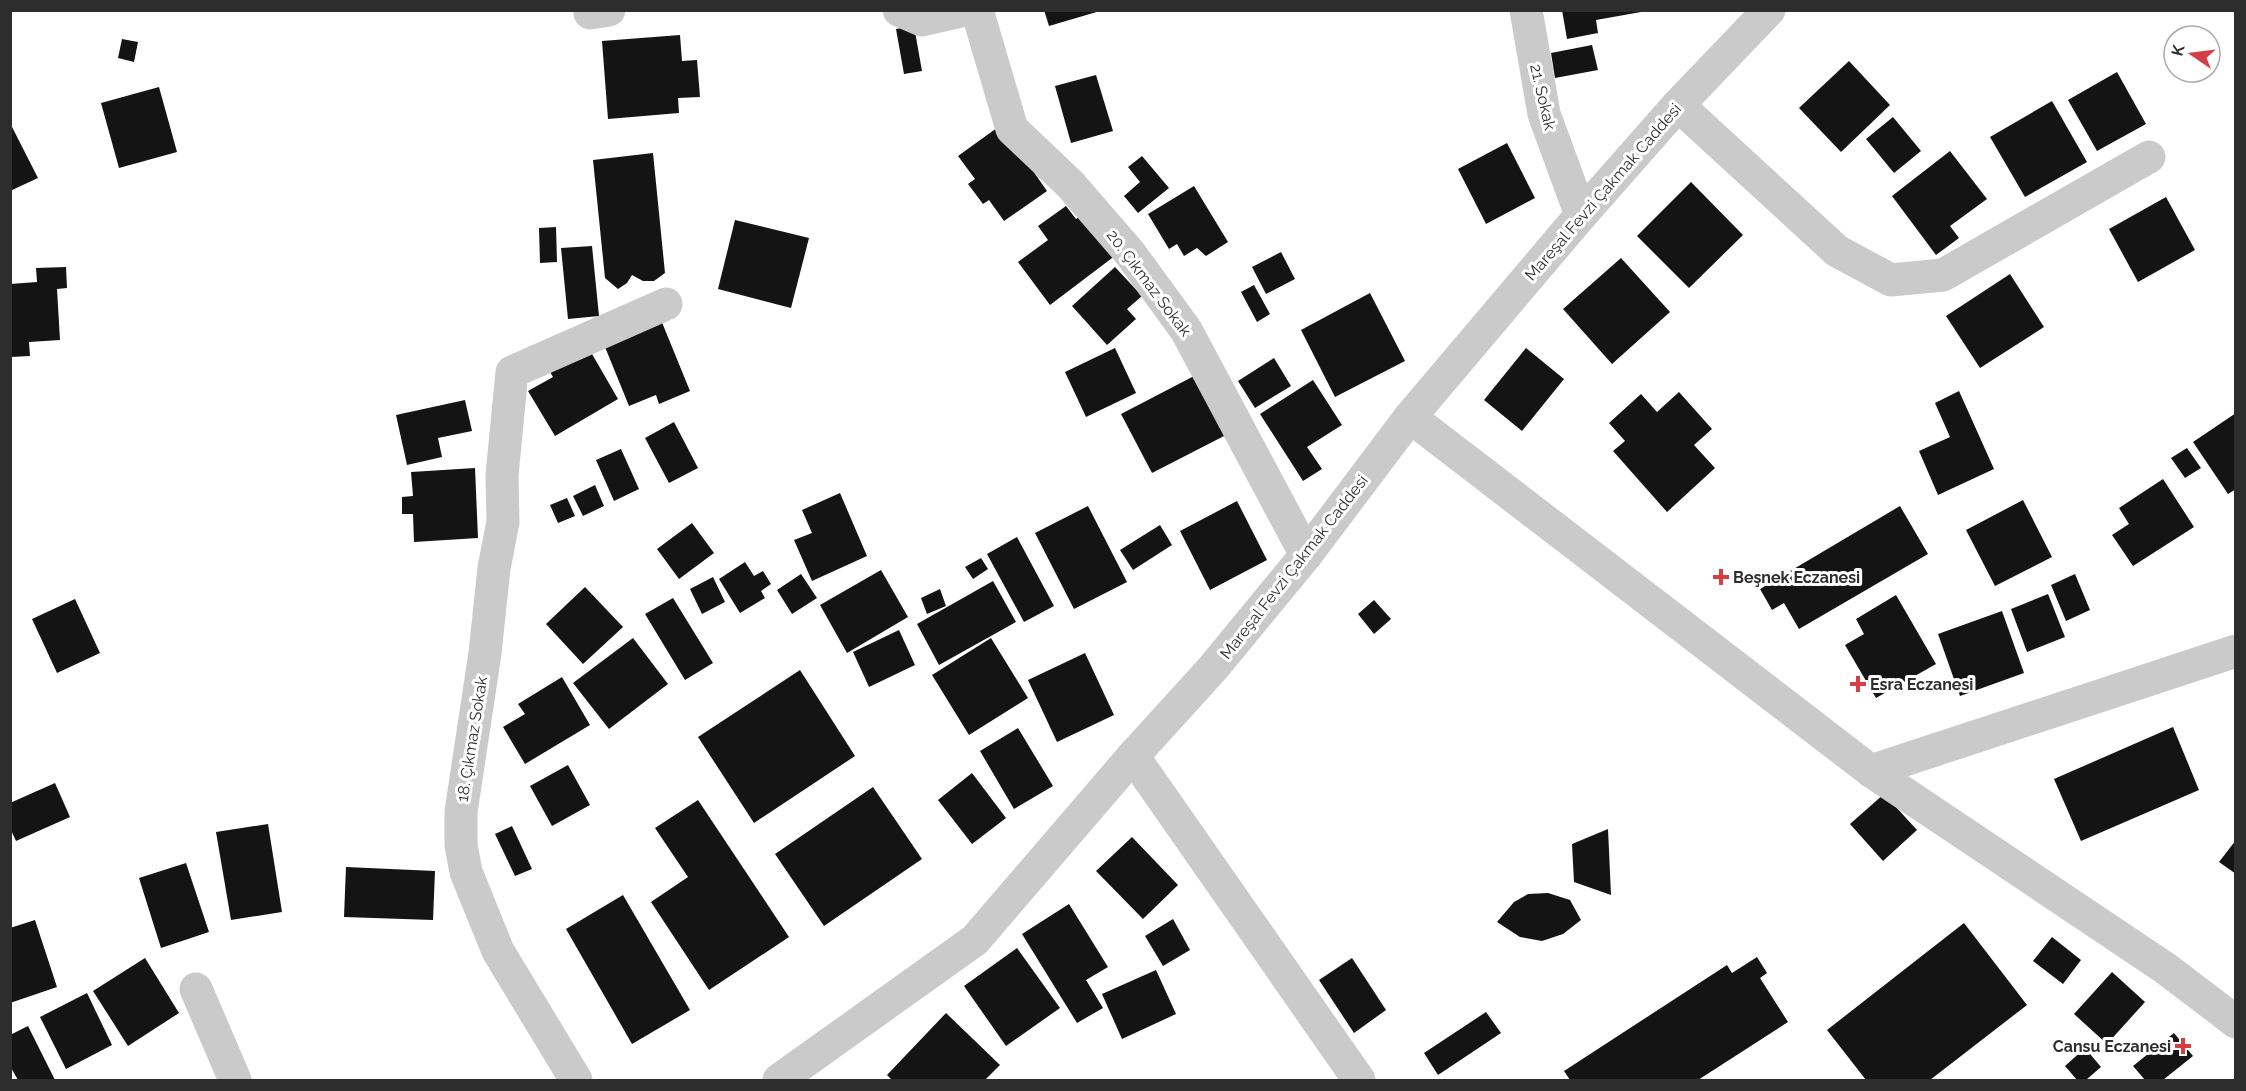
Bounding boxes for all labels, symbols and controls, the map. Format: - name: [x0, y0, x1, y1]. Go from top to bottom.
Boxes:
- north arrow: [2162, 24, 2222, 84]
- text: K: [2167, 43, 2189, 58]
- street label: 21. Sokak: [1526, 62, 1560, 132]
- street label: Mareşal Fevzi Çakmak Caddesi: [1521, 100, 1685, 284]
- street label: 20. Çıkmaz Sokak: [1103, 226, 1196, 340]
- street label: Mareşal Fevzi Çakmak Caddesi: [1216, 471, 1372, 663]
- place label: Beşnek Eczanesi: [1733, 568, 1860, 587]
- marker: Beşnek Eczanesi: [1714, 570, 1728, 584]
- street label: 18. Çıkmaz Sokak: [453, 674, 491, 803]
- place label: Esra Eczanesi: [1870, 675, 1973, 694]
- marker: Esra Eczanesi: [1851, 677, 1865, 691]
- place label: Cansu Eczanesi: [2053, 1037, 2171, 1056]
- marker: Cansu Eczanesi: [2176, 1039, 2190, 1053]

